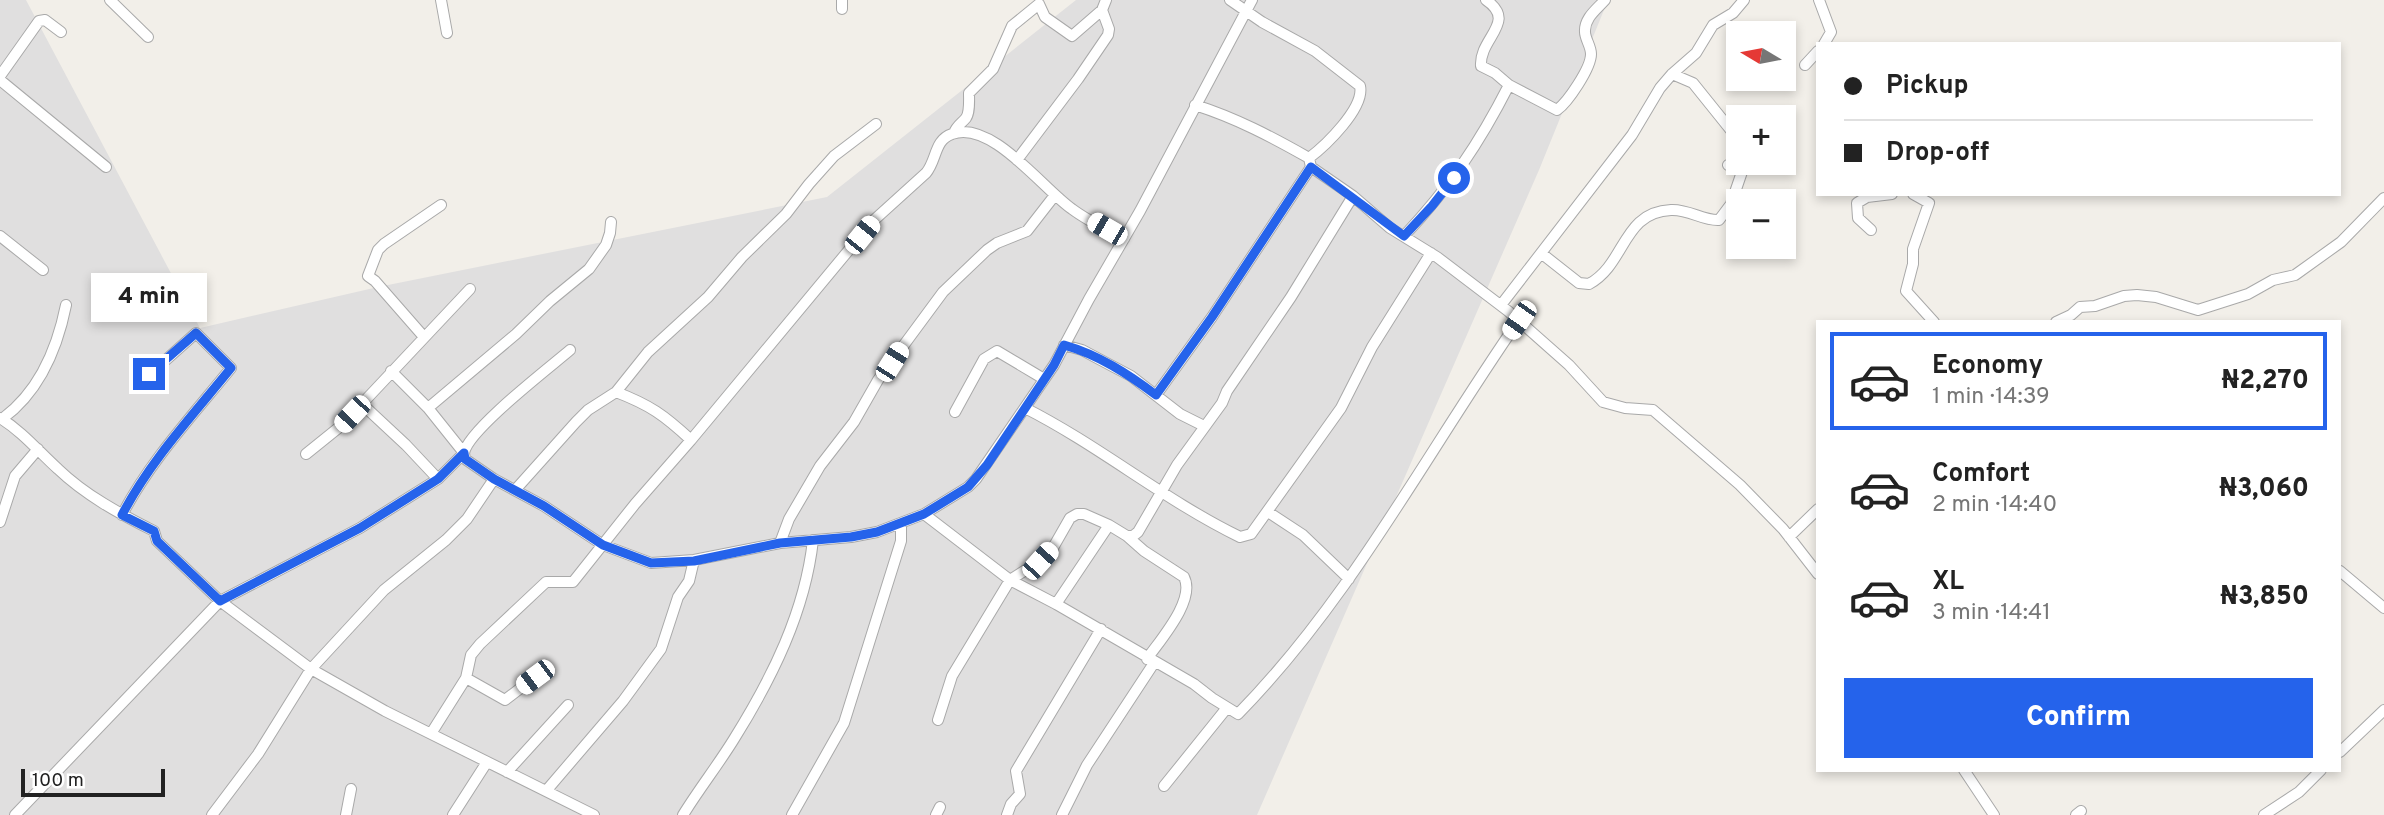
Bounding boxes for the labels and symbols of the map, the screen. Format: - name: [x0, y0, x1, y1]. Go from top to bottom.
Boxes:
- north arrow: [1726, 21, 1796, 91]
- route start: [1438, 162, 1470, 194]
- car: [1084, 209, 1131, 249]
- car: [841, 212, 884, 258]
- callout: 4 min: [91, 272, 207, 322]
- car: [1499, 297, 1540, 343]
- car: [872, 339, 913, 385]
- route end: [133, 358, 165, 390]
- car: [330, 391, 375, 437]
- car: [1019, 538, 1062, 584]
- car: [512, 656, 559, 698]
- scale bar: [21, 766, 164, 798]

